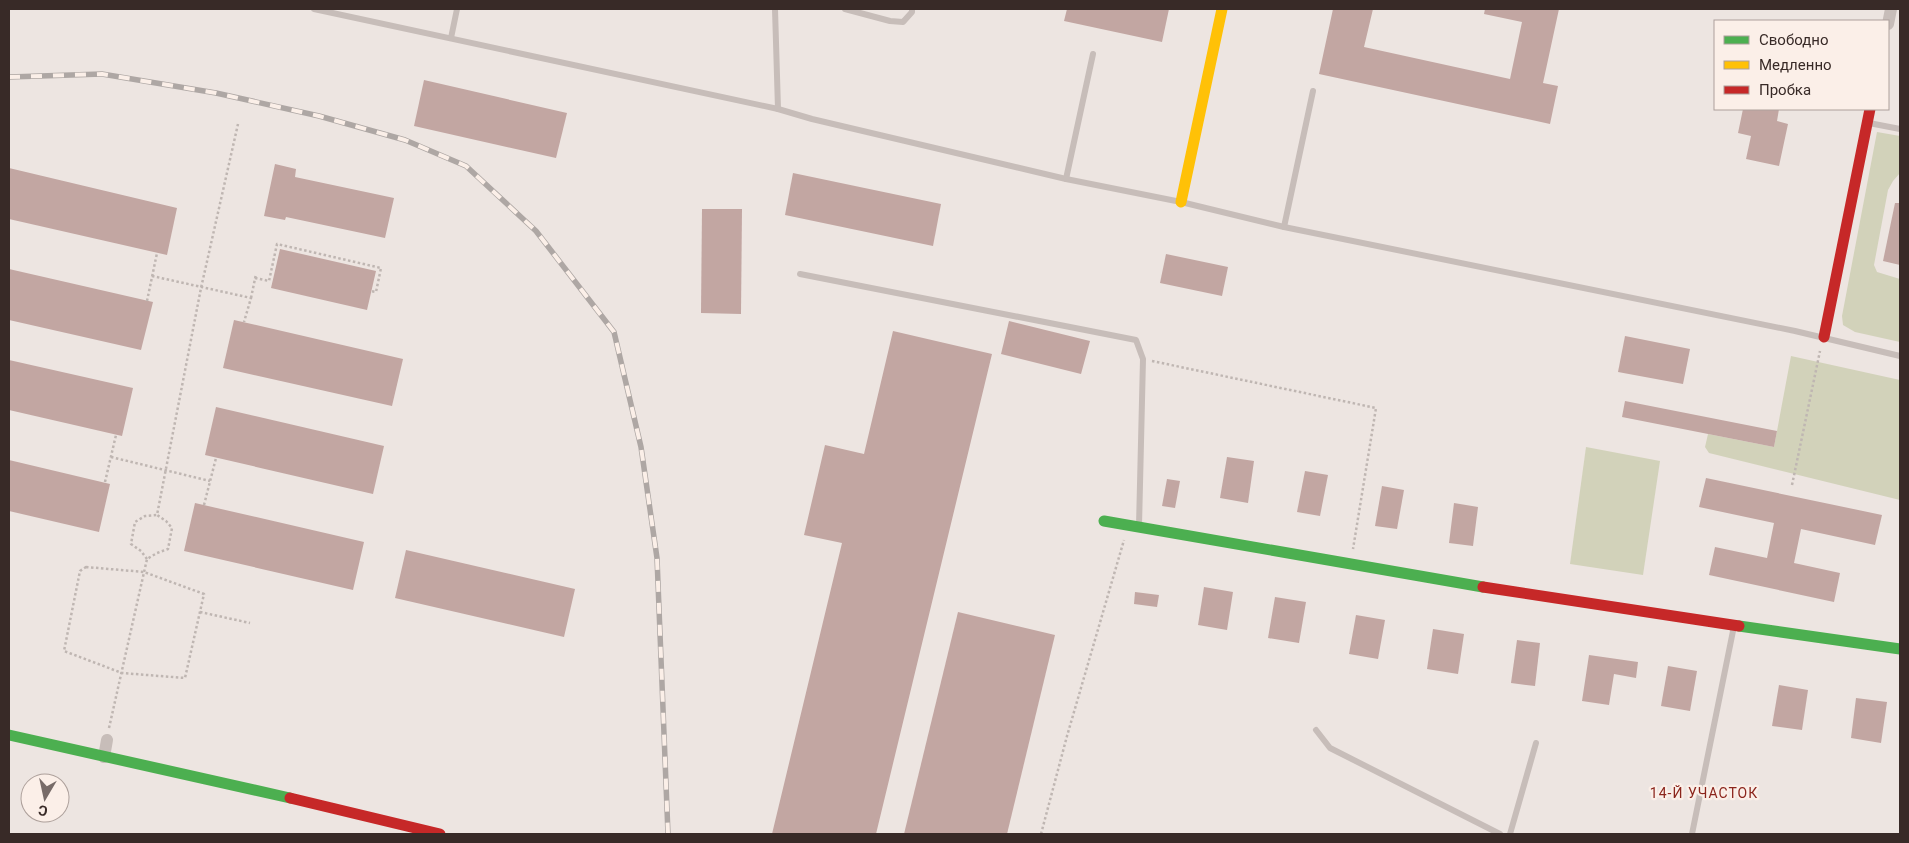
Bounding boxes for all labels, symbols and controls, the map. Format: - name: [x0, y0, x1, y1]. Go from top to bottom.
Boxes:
- legend: [1714, 20, 1889, 110]
- text: Свободно: [1759, 31, 1828, 49]
- text: Медленно: [1759, 56, 1832, 74]
- text: Пробка: [1759, 81, 1811, 99]
- north arrow: [20, 773, 70, 823]
- district label: 14-Й УЧАСТОК: [1650, 785, 1758, 801]
- text: С: [37, 802, 49, 819]

